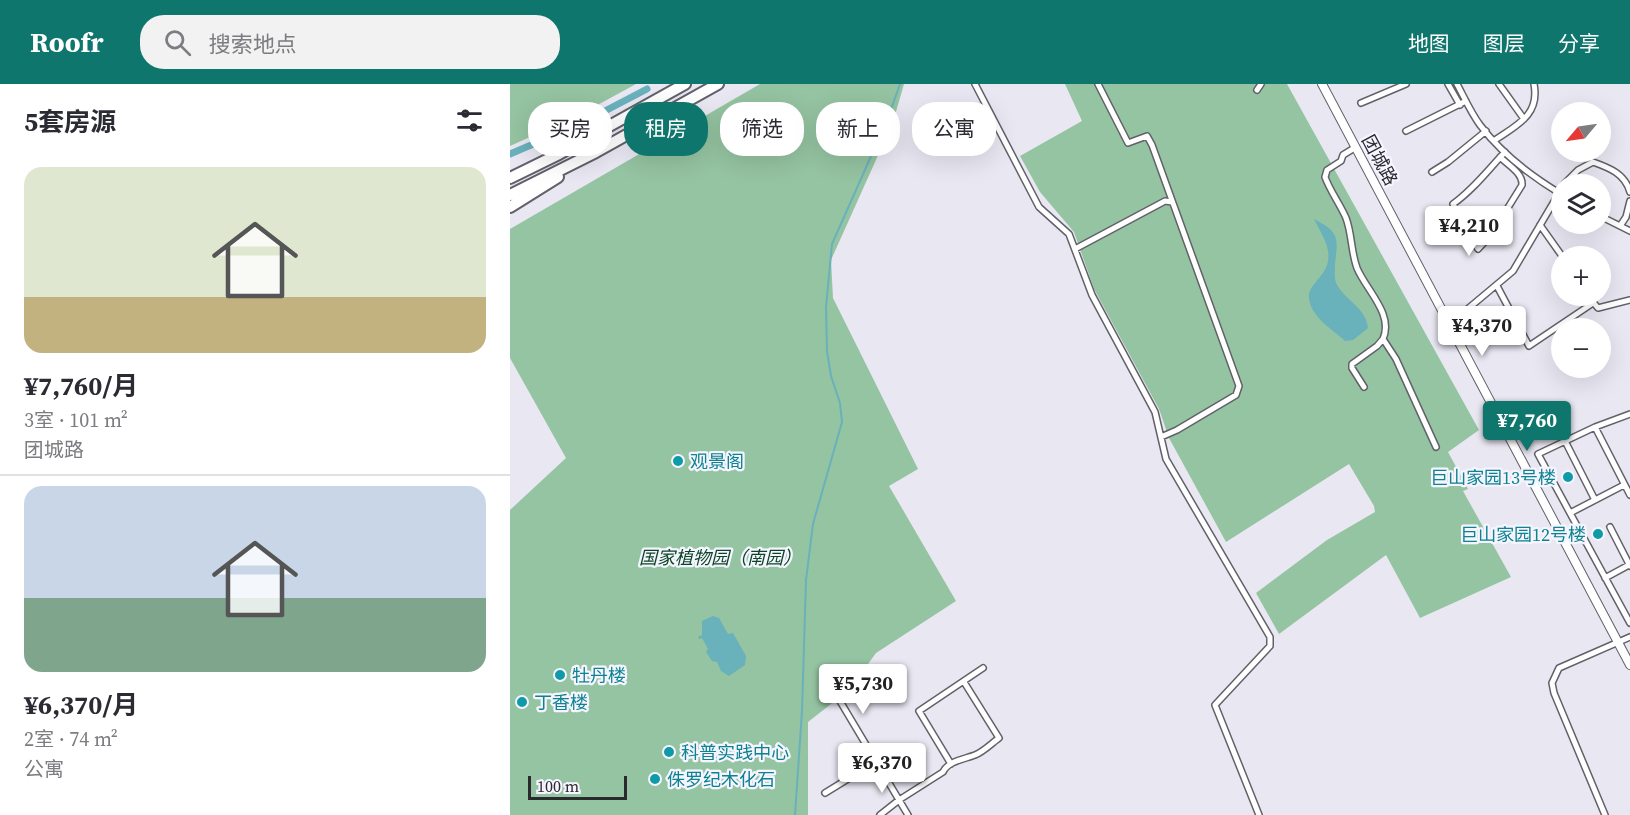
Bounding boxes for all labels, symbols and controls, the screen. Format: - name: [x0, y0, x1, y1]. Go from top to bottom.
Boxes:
- search box: [140, 15, 560, 69]
- text: Roofr: [30, 23, 104, 61]
- icon: search: [161, 26, 194, 59]
- text: 搜索地点: [209, 29, 297, 59]
- text: 地图: [1408, 29, 1450, 58]
- text: 图层: [1483, 29, 1525, 58]
- text: 分享: [1558, 29, 1600, 58]
- chip: 买房: [528, 102, 612, 156]
- chip: 租房: [624, 102, 708, 156]
- chip: 筛选: [720, 102, 804, 156]
- chip: 新上: [816, 102, 900, 156]
- chip: 公寓: [912, 102, 996, 156]
- north arrow: [1551, 102, 1611, 162]
- map controls: [1551, 102, 1611, 378]
- text: 5套房源: [24, 104, 116, 140]
- icon: filters: [453, 104, 486, 137]
- street label: 团城路: [1356, 130, 1404, 190]
- button: layers: [1551, 174, 1611, 234]
- icon: home: [201, 206, 309, 314]
- pin: ¥4,210: [1420, 206, 1518, 257]
- text: ¥4,210: [1439, 211, 1499, 239]
- button: +: [1551, 246, 1611, 306]
- pin: ¥4,370: [1433, 306, 1531, 357]
- text: ¥4,370: [1452, 311, 1512, 339]
- button: −: [1551, 318, 1611, 378]
- text: ¥7,760/月: [24, 368, 138, 404]
- pin: ¥7,760: [1478, 401, 1576, 452]
- text: 3室 · 101 m²: [24, 406, 128, 434]
- text: ¥7,760: [1497, 406, 1557, 434]
- text: 团城路: [24, 436, 84, 464]
- place label: 观景阁: [690, 449, 744, 474]
- marker: 观景阁: [671, 454, 685, 468]
- place label: 巨山家园13号楼: [1430, 465, 1556, 490]
- marker: 巨山家园13号楼: [1561, 470, 1575, 484]
- place label: 巨山家园12号楼: [1460, 522, 1586, 547]
- icon: home: [201, 525, 309, 633]
- marker: 巨山家园12号楼: [1591, 527, 1605, 541]
- park label: 国家植物园（南园）: [639, 545, 801, 570]
- place label: 牡丹楼: [572, 663, 626, 688]
- pin: ¥5,730: [814, 664, 912, 715]
- marker: 牡丹楼: [553, 668, 567, 682]
- text: ¥5,730: [833, 669, 893, 697]
- text: ¥6,370/月: [24, 687, 138, 723]
- place label: 丁香楼: [534, 690, 588, 715]
- marker: 丁香楼: [515, 695, 529, 709]
- text: 2室 · 74 m²: [24, 725, 118, 753]
- place label: 科普实践中心: [681, 740, 789, 765]
- pin: ¥6,370: [833, 743, 931, 794]
- marker: 科普实践中心: [662, 745, 676, 759]
- text: ¥6,370: [852, 748, 912, 776]
- text: 公寓: [24, 755, 64, 783]
- place label: 侏罗纪木化石: [667, 767, 775, 792]
- marker: 侏罗纪木化石: [648, 772, 662, 786]
- scale bar: [528, 773, 627, 800]
- text: 100 m: [537, 775, 579, 797]

